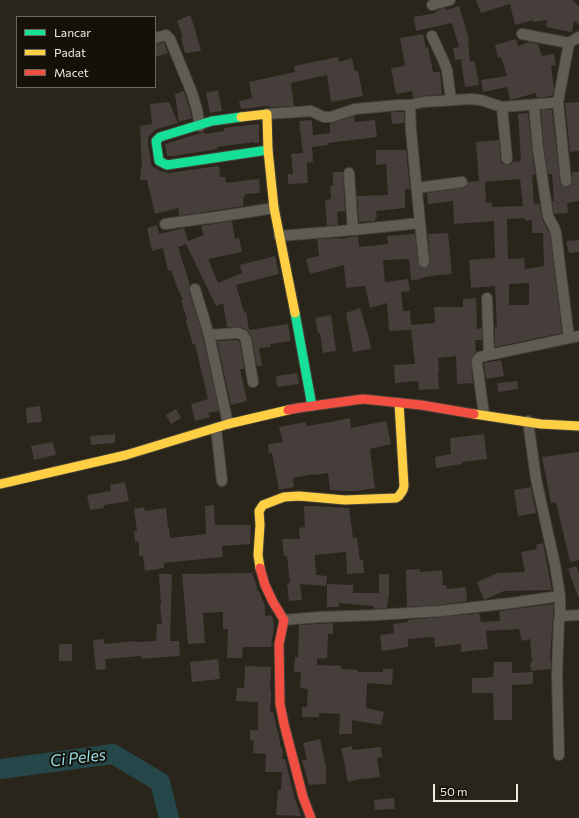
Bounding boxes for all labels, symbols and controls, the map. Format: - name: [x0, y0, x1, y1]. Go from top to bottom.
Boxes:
- legend: [16, 16, 156, 88]
- text: Lancar: [54, 25, 91, 39]
- text: Padat: [54, 45, 86, 59]
- text: Macet: [54, 65, 89, 79]
- water label: Ci Peles: [49, 745, 107, 771]
- scale bar: [435, 776, 520, 802]
- text: 50 m: [440, 784, 468, 798]

